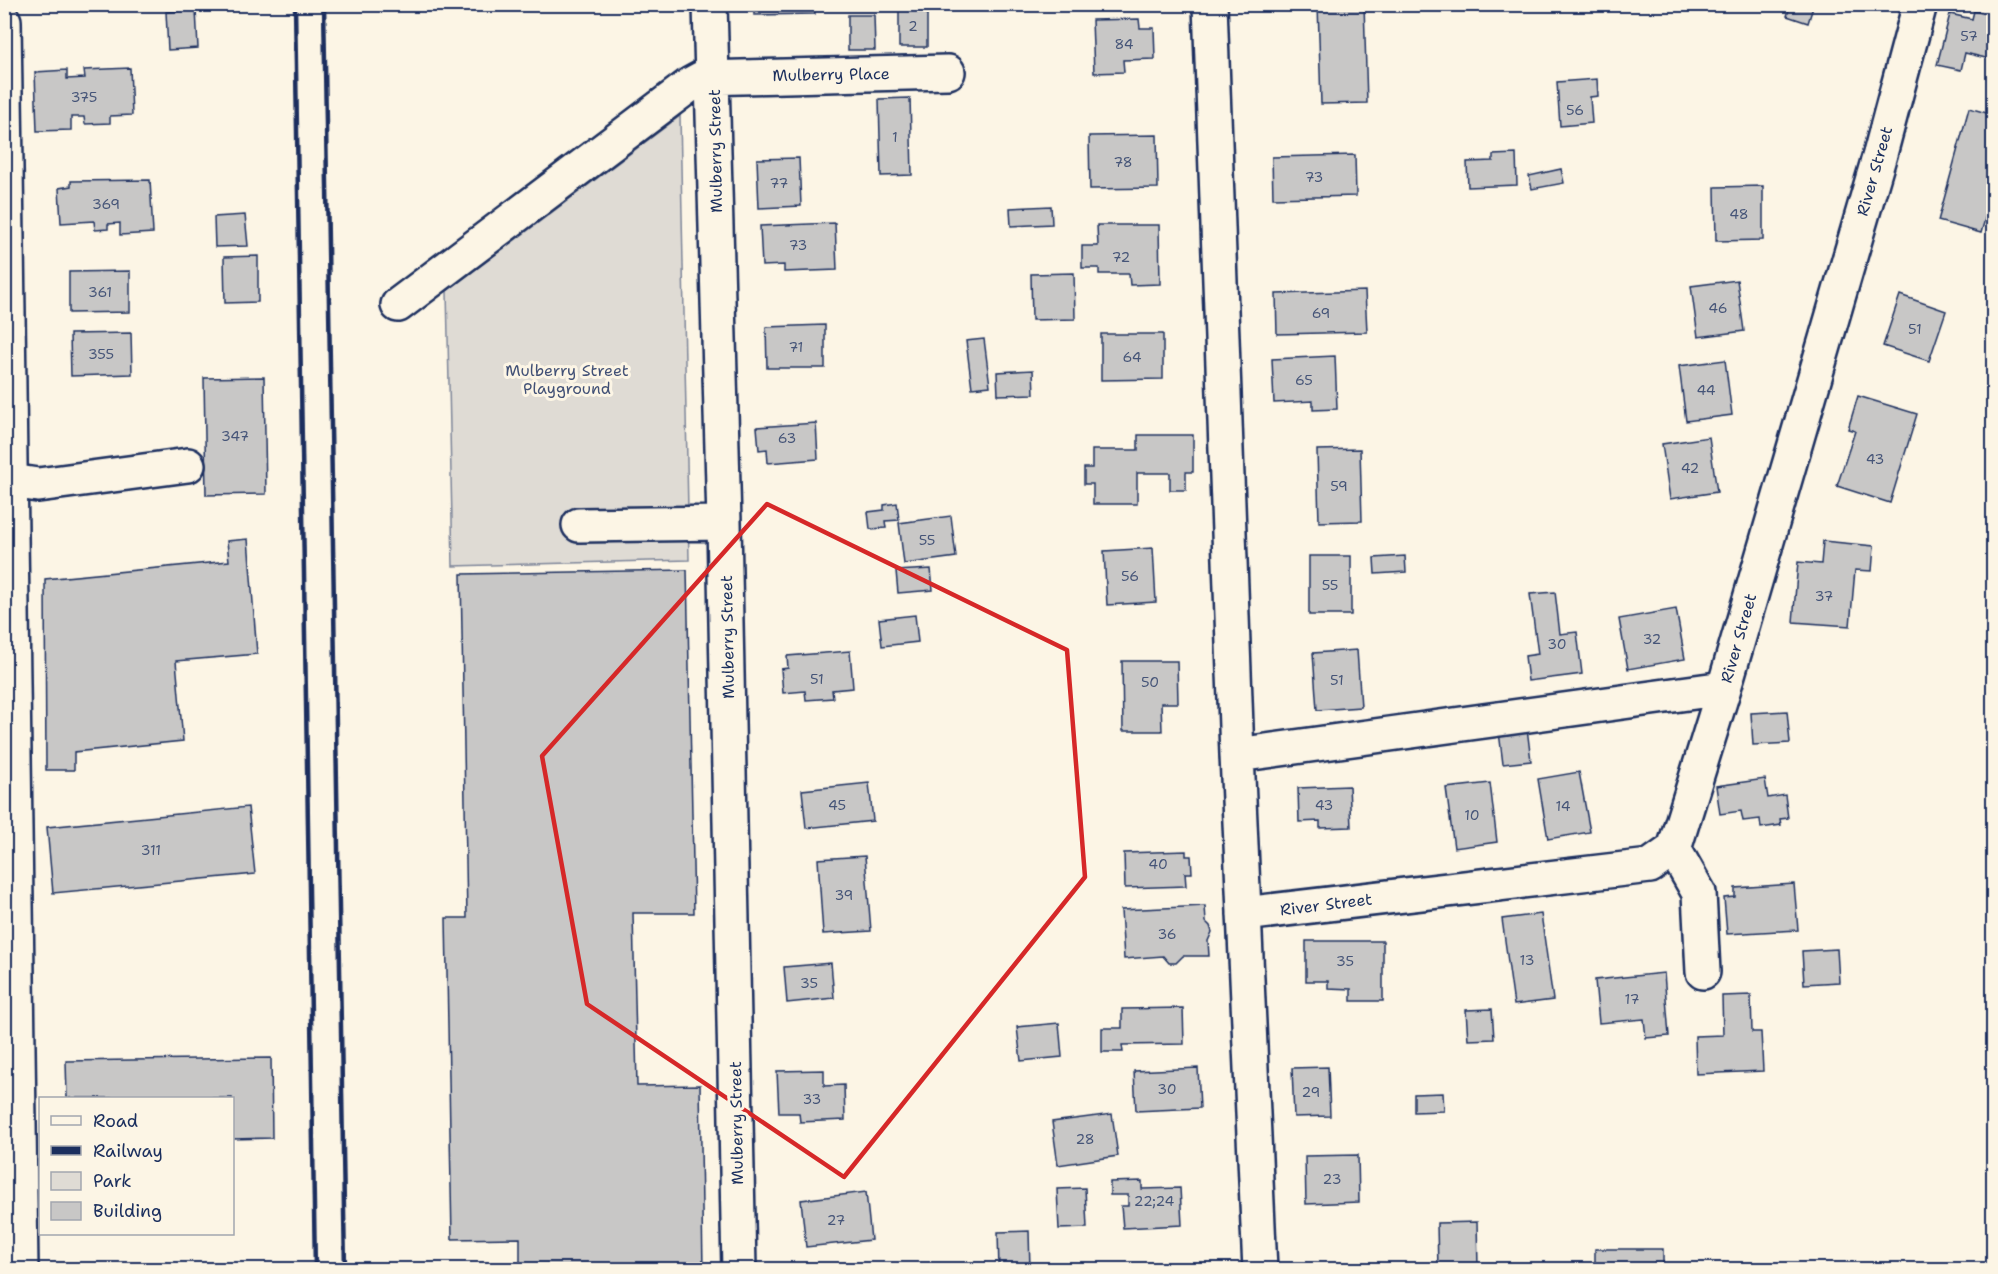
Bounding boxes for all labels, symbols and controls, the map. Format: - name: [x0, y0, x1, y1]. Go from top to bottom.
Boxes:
- house number: 2: [908, 17, 918, 35]
- house number: 57: [1960, 27, 1978, 45]
- house number: 84: [1114, 35, 1134, 53]
- street label: Mulberry Place: [772, 63, 890, 86]
- house number: 375: [71, 88, 97, 106]
- street label: Mulberry Street: [704, 89, 727, 213]
- house number: 56: [1566, 101, 1584, 119]
- street label: River Street: [1852, 124, 1897, 218]
- house number: 1: [892, 128, 898, 146]
- house number: 78: [1113, 153, 1133, 171]
- house number: 73: [1305, 168, 1323, 186]
- house number: 77: [770, 174, 788, 192]
- house number: 369: [92, 195, 120, 213]
- house number: 48: [1729, 205, 1749, 223]
- house number: 73: [789, 236, 807, 254]
- house number: 72: [1112, 248, 1130, 266]
- house number: 361: [88, 283, 112, 301]
- house number: 46: [1708, 299, 1728, 317]
- house number: 69: [1312, 304, 1330, 322]
- house number: 51: [1908, 320, 1922, 338]
- house number: 71: [789, 338, 803, 356]
- house number: 355: [88, 345, 114, 363]
- house number: 64: [1122, 348, 1142, 366]
- park label: Mulberry Street Playground: [505, 360, 629, 399]
- house number: 65: [1295, 371, 1313, 389]
- house number: 44: [1696, 381, 1716, 399]
- house number: 347: [221, 427, 249, 445]
- house number: 63: [778, 429, 796, 447]
- house number: 43: [1866, 450, 1884, 468]
- house number: 42: [1681, 459, 1699, 477]
- house number: 59: [1330, 477, 1348, 495]
- house number: 55: [919, 531, 935, 549]
- house number: 56: [1121, 567, 1139, 585]
- street label: Mulberry Street: [716, 575, 739, 699]
- house number: 55: [1322, 576, 1338, 594]
- house number: 37: [1815, 587, 1833, 605]
- street label: River Street: [1716, 591, 1761, 685]
- house number: 32: [1643, 630, 1661, 648]
- house number: 30: [1547, 635, 1567, 653]
- house number: 51: [810, 670, 824, 688]
- house number: 51: [1330, 671, 1344, 689]
- house number: 50: [1141, 673, 1159, 691]
- house number: 45: [828, 796, 846, 814]
- house number: 43: [1315, 796, 1333, 814]
- house number: 14: [1555, 797, 1571, 815]
- house number: 10: [1464, 806, 1480, 824]
- house number: 311: [141, 841, 161, 859]
- house number: 40: [1148, 855, 1168, 873]
- house number: 39: [835, 886, 853, 904]
- street label: River Street: [1279, 888, 1373, 921]
- house number: 36: [1157, 925, 1177, 943]
- house number: 13: [1520, 951, 1534, 969]
- house number: 35: [1336, 952, 1354, 970]
- house number: 35: [800, 974, 818, 992]
- house number: 17: [1625, 990, 1639, 1008]
- street label: Mulberry Street: [725, 1061, 748, 1185]
- house number: 30: [1157, 1080, 1177, 1098]
- house number: 29: [1302, 1083, 1320, 1101]
- house number: 33: [803, 1090, 821, 1108]
- legend: [39, 1097, 234, 1235]
- text: Road: [93, 1109, 138, 1133]
- house number: 28: [1075, 1130, 1095, 1148]
- text: Railway: [93, 1139, 163, 1163]
- text: Park: [93, 1169, 132, 1193]
- house number: 23: [1323, 1170, 1341, 1188]
- house number: 22;24: [1134, 1192, 1174, 1210]
- text: Building: [93, 1199, 162, 1223]
- house number: 27: [827, 1211, 845, 1229]

